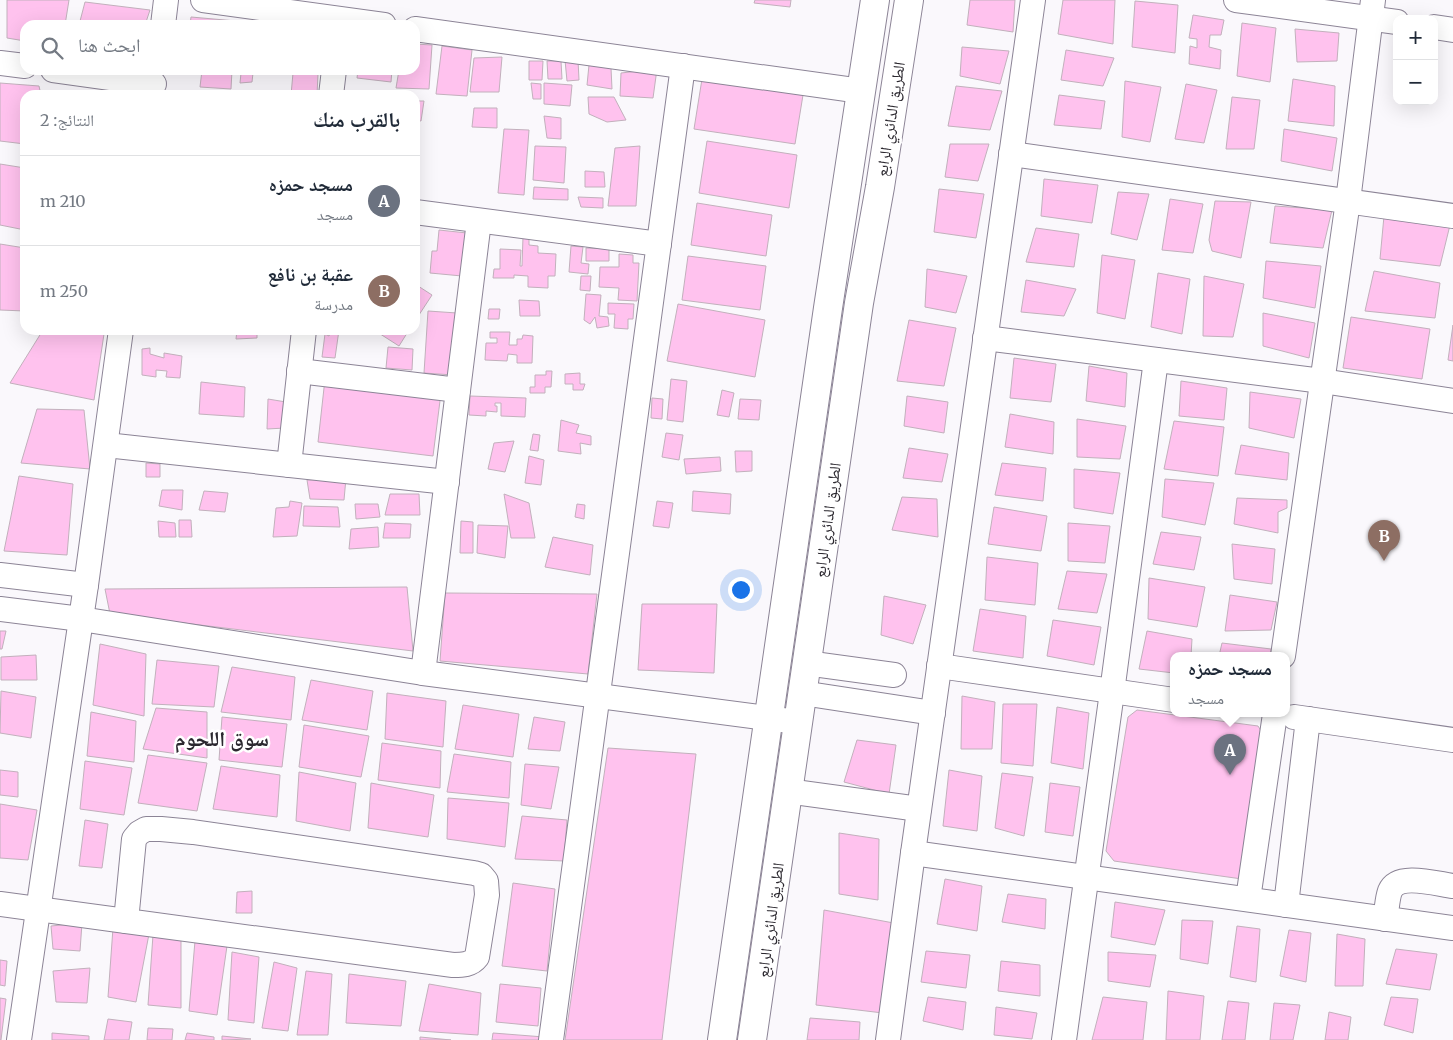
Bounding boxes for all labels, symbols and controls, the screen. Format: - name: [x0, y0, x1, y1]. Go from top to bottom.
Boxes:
- map controls: [1393, 15, 1438, 105]
- button: +: [1393, 15, 1438, 60]
- search box: [20, 20, 420, 75]
- text: ابحث هنا: [78, 33, 140, 57]
- icon: search: [38, 34, 66, 62]
- street label: الطريق الدائري الرابع: [871, 60, 912, 178]
- button: −: [1393, 60, 1438, 105]
- text: بالقرب منك: [313, 106, 400, 133]
- text: النتائج: 2: [40, 110, 94, 130]
- text: مسجد حمزه: [269, 172, 353, 196]
- text: 210 m: [40, 191, 86, 211]
- text: A: [378, 191, 390, 211]
- text: مسجد: [317, 204, 353, 224]
- text: عقبة بن نافع: [267, 262, 353, 286]
- text: 250 m: [40, 281, 88, 301]
- text: B: [378, 281, 390, 301]
- text: مدرسة: [314, 294, 353, 314]
- street label: الطريق الدائري الرابع: [809, 461, 848, 579]
- pin: B: [1368, 520, 1400, 561]
- your location: [728, 577, 754, 603]
- popup: [1170, 652, 1290, 717]
- text: مسجد حمزه: [1188, 656, 1272, 680]
- text: مسجد: [1188, 688, 1224, 708]
- district label: سوق اللحوم: [175, 725, 269, 753]
- pin: A: [1214, 734, 1246, 775]
- street label: الطريق الدائري الرابع: [752, 861, 791, 979]

